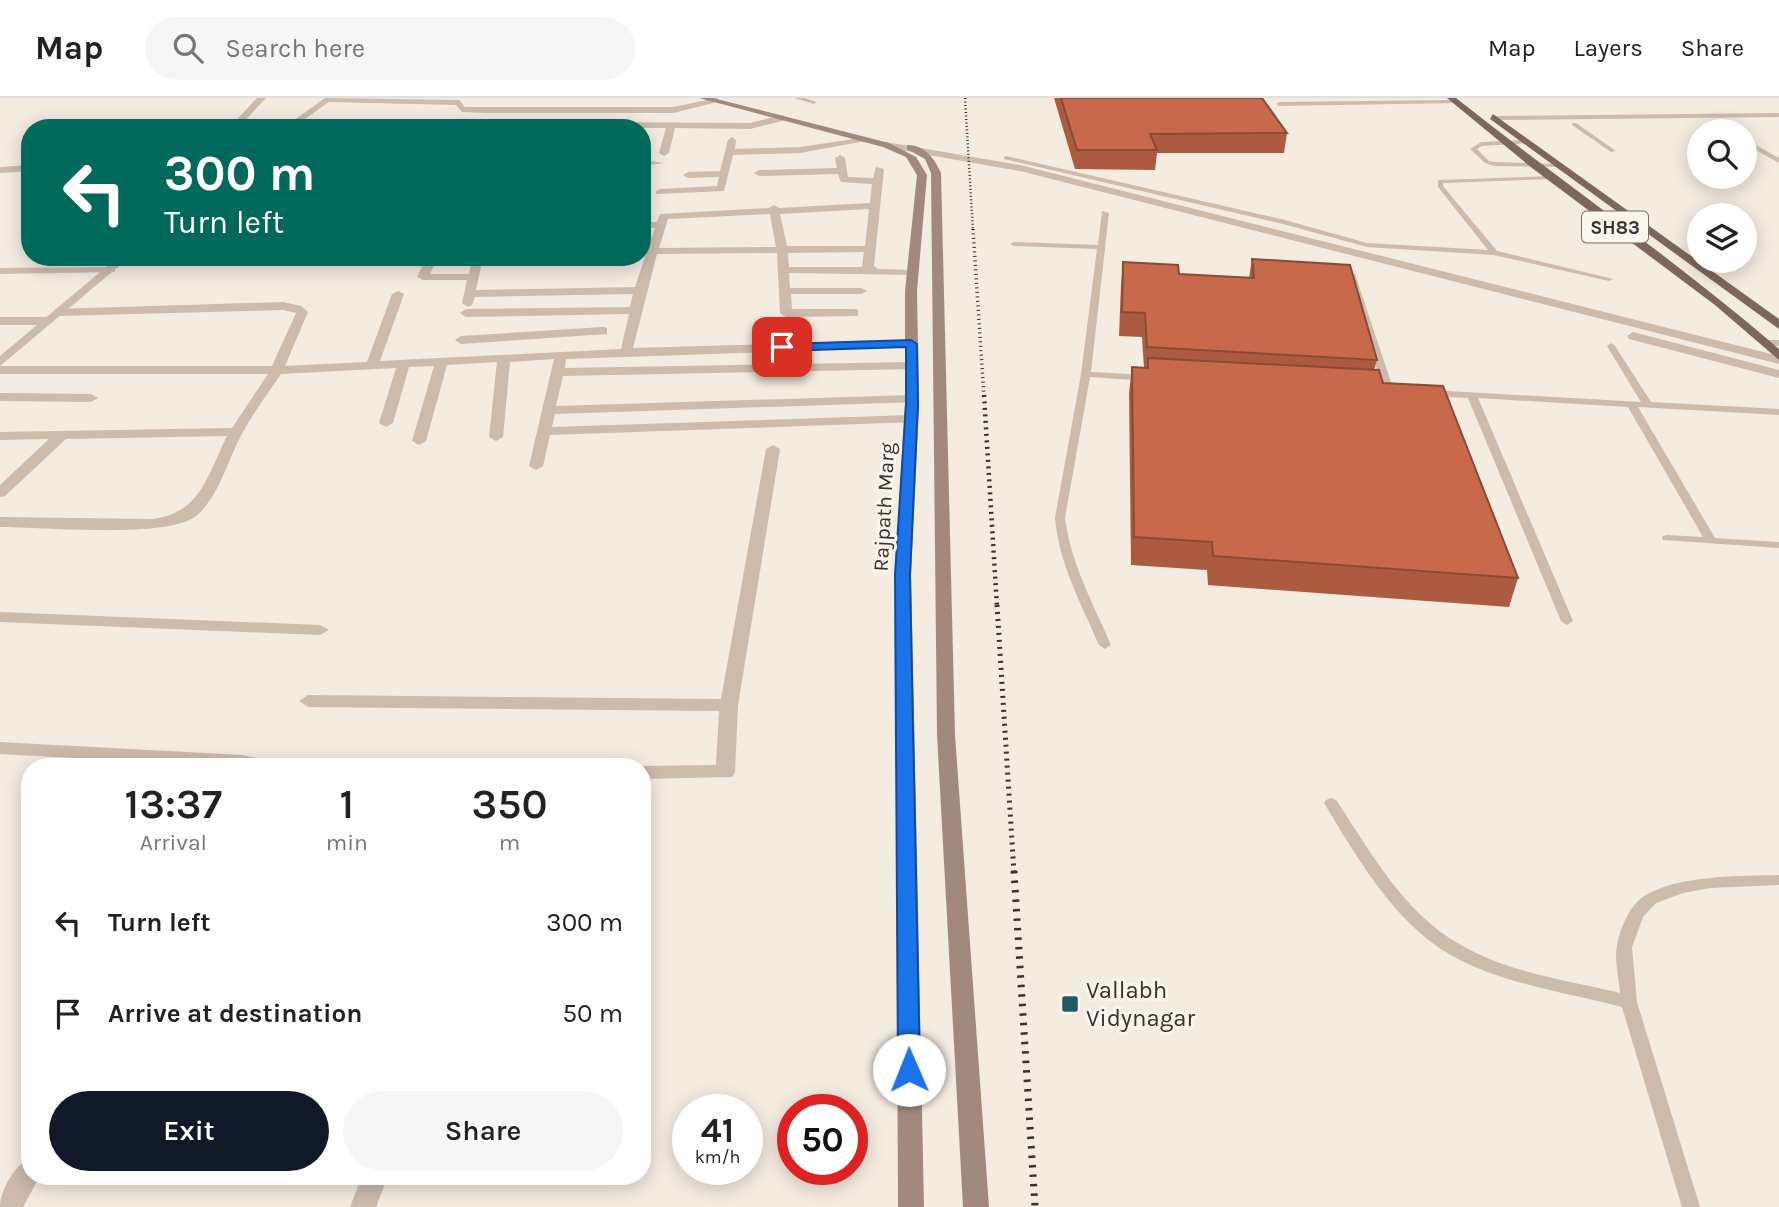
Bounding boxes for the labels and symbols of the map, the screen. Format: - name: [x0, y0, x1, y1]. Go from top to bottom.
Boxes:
- road number: SH83: [1582, 211, 1648, 242]
- pin: [752, 317, 812, 377]
- street label: Rajpath Marg: [869, 442, 899, 572]
- place label: Vallabh Vidynagar: [1086, 976, 1196, 1032]
- marker: Vallabh Vidynagar: [1060, 994, 1080, 1014]
- position arrow: [872, 1033, 946, 1107]
- speed limit sign: 50: [777, 1094, 868, 1185]

